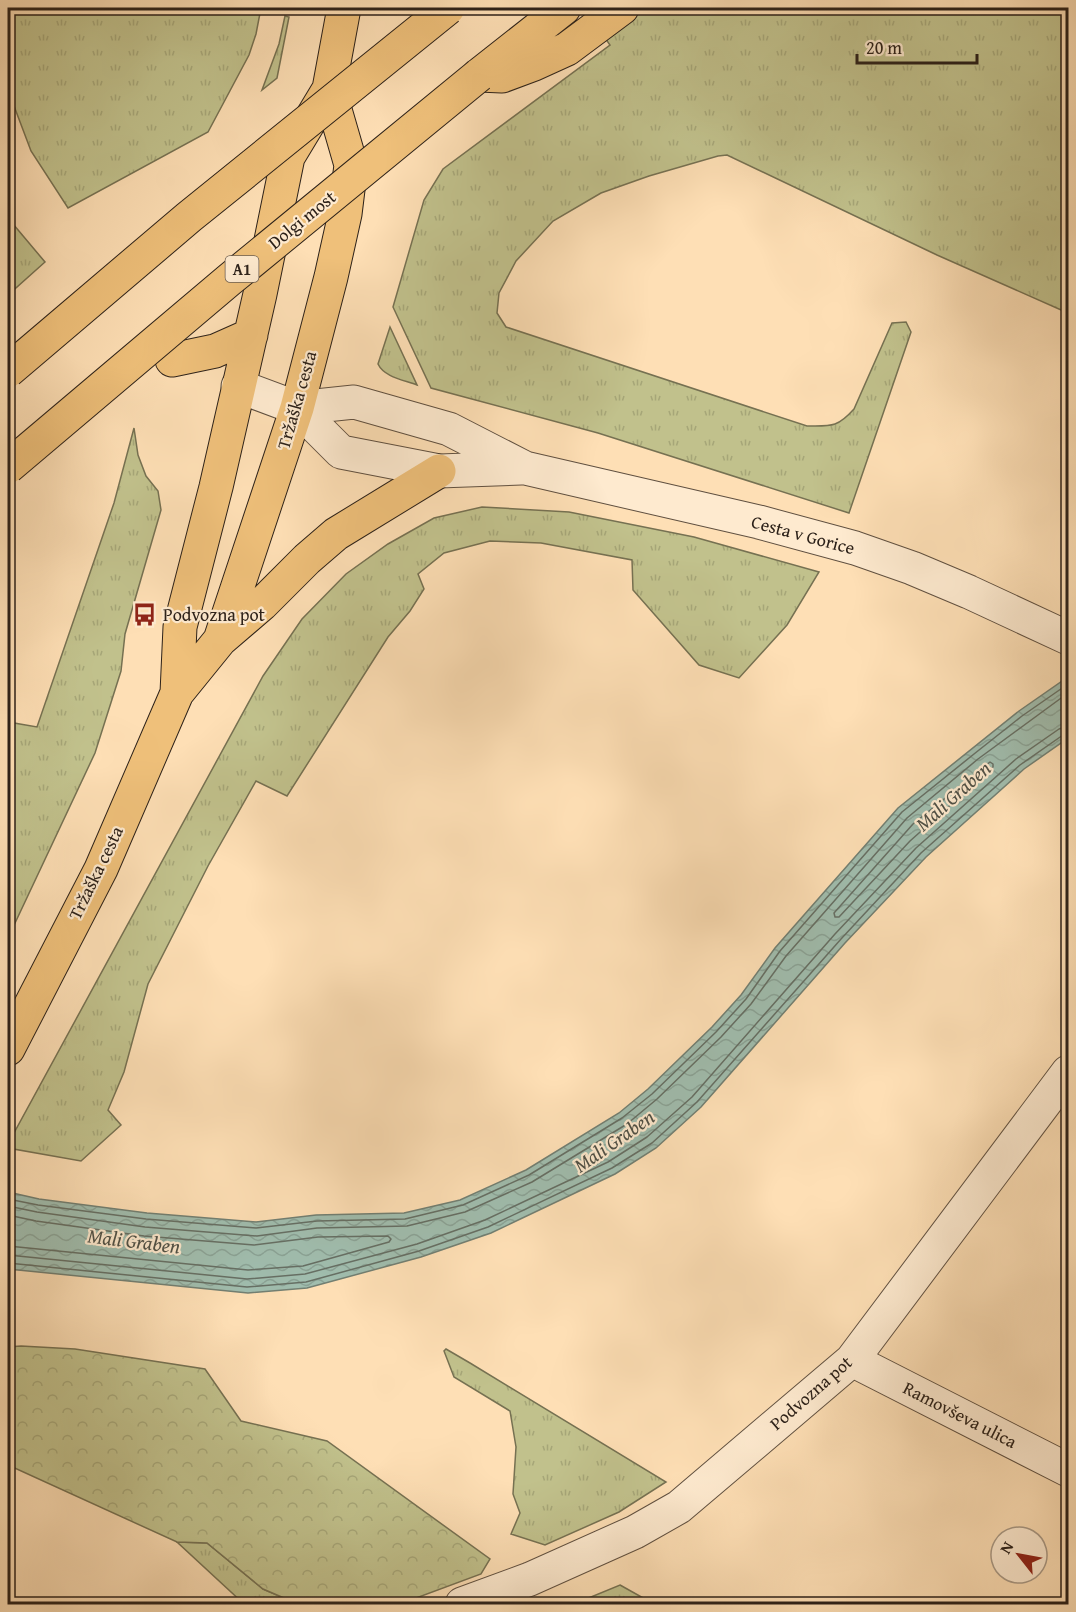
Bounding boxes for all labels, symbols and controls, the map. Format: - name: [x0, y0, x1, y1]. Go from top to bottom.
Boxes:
- scale bar: [857, 27, 977, 65]
- text: 20 m: [866, 34, 902, 61]
- street label: Dolgi most: [262, 183, 342, 255]
- road number: A1: [226, 256, 258, 282]
- street label: Tržaška cesta: [270, 347, 324, 452]
- street label: Cesta v Gorice: [749, 508, 858, 561]
- place label: Podvozna pot: [163, 601, 266, 628]
- bus stop icon: Podvozna pot: [132, 602, 158, 628]
- water label: Mali Graben: [908, 754, 997, 837]
- street label: Tržaška cesta: [61, 821, 130, 924]
- water label: Mali Graben: [567, 1102, 660, 1179]
- water label: Mali Graben: [86, 1220, 182, 1261]
- street label: Podvozna pot: [763, 1349, 858, 1436]
- street label: Ramovševa ulica: [899, 1374, 1022, 1455]
- north arrow: [989, 1525, 1049, 1585]
- text: N: [993, 1536, 1019, 1558]

